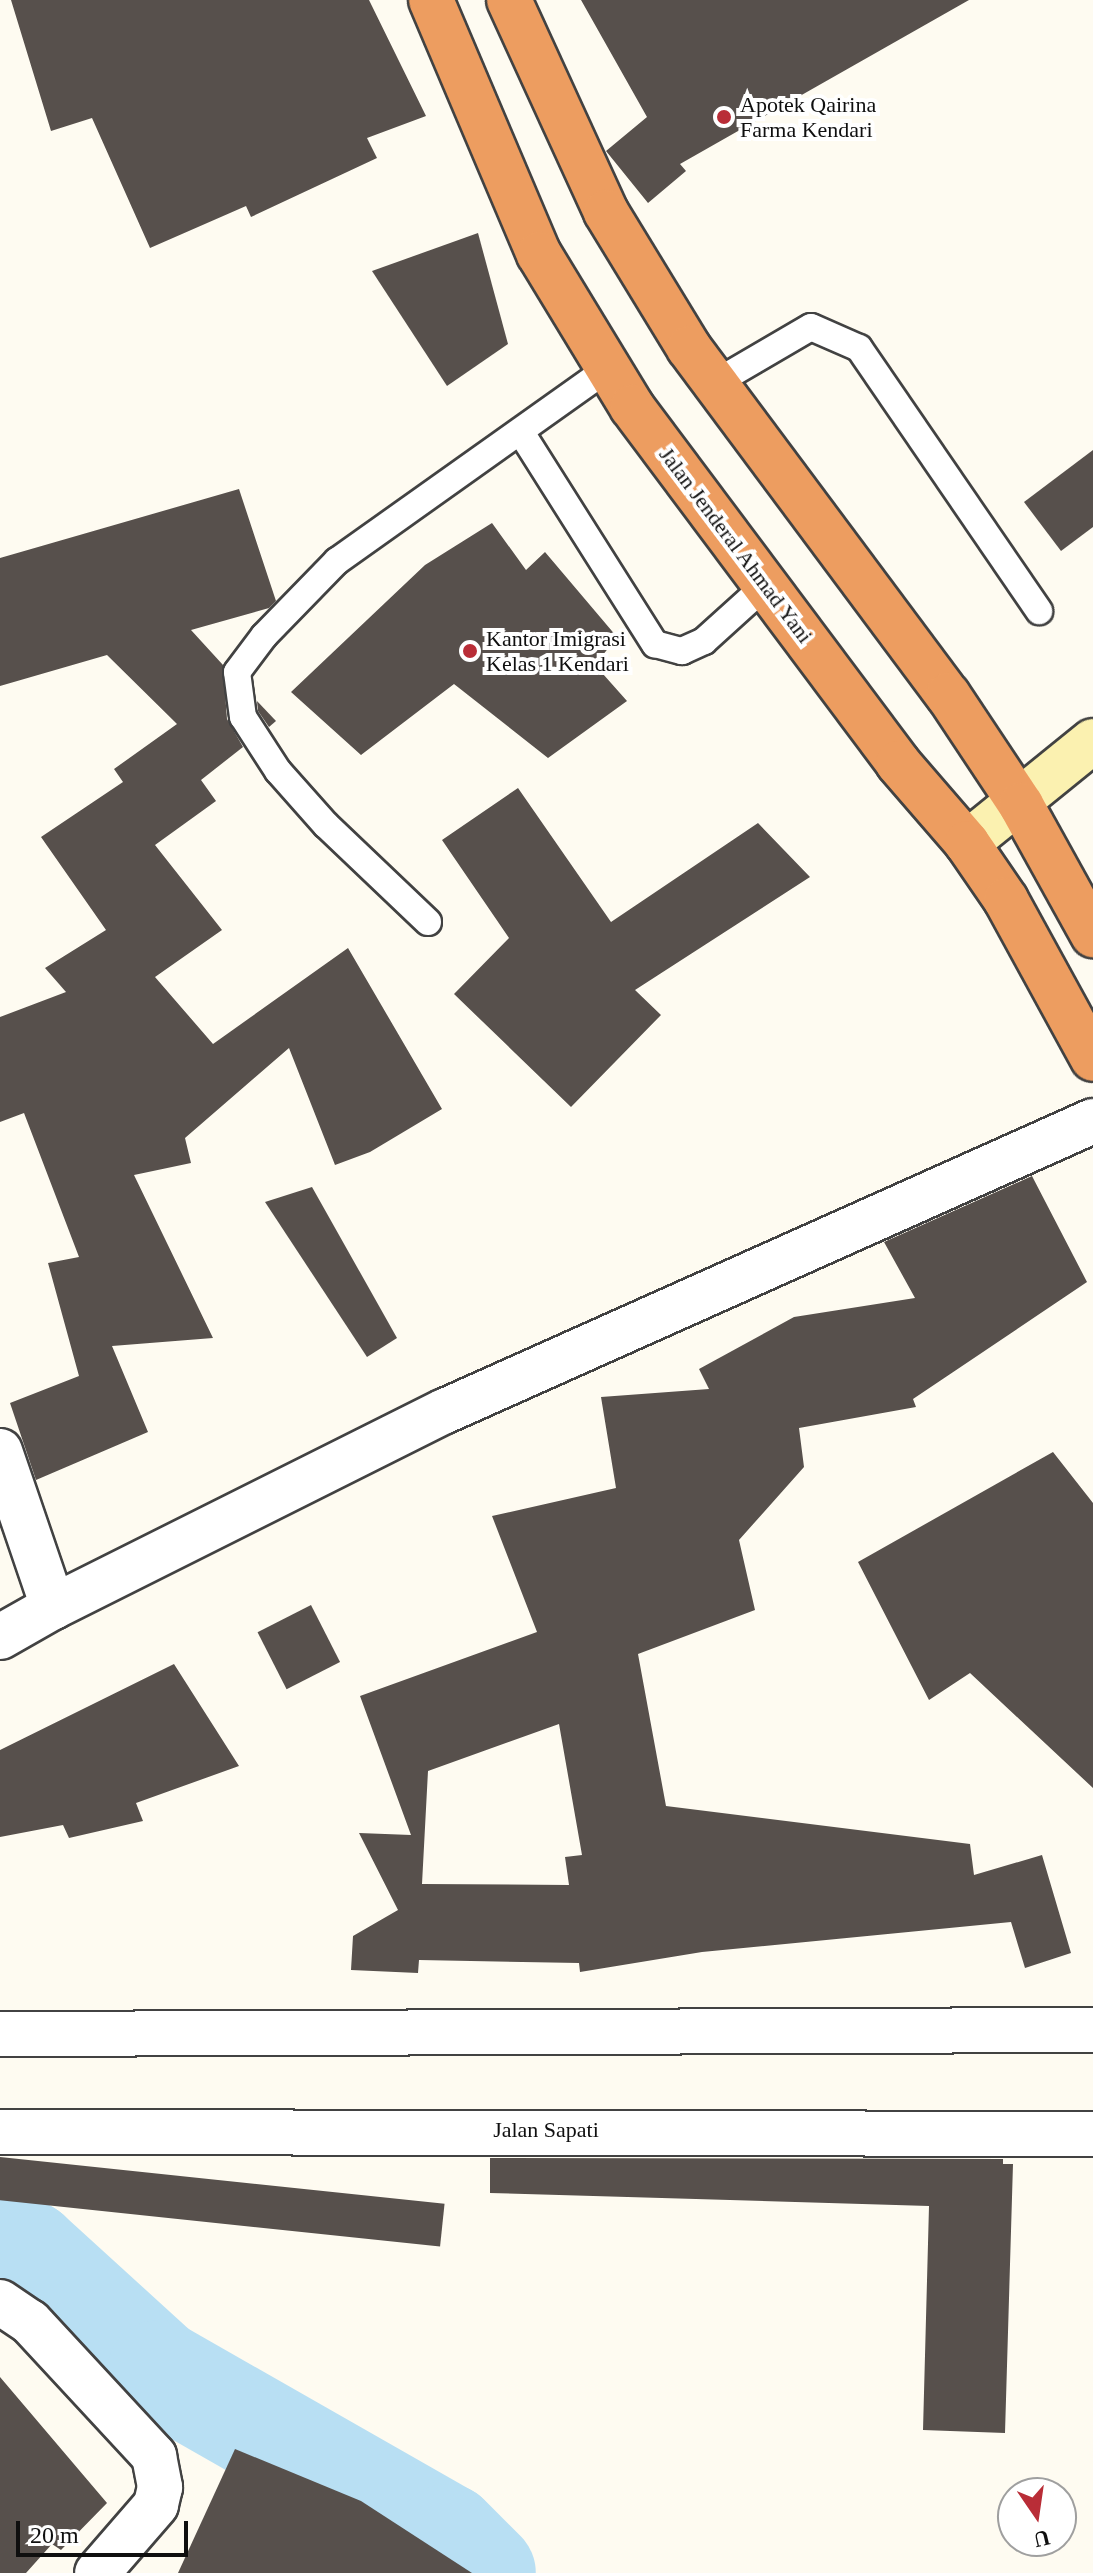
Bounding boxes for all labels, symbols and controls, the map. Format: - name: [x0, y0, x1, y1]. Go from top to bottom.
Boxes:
- place label: Apotek Qairina Farma Kendari: [740, 91, 876, 142]
- marker: Apotek Qairina Farma Kendari: [715, 108, 733, 126]
- street label: Jalan Jenderal Ahmad Yani: [653, 441, 819, 649]
- place label: Kantor Imigrasi Kelas 1 Kendari: [486, 625, 629, 676]
- marker: Kantor Imigrasi Kelas 1 Kendari: [461, 642, 479, 660]
- street label: Jalan Sapati: [493, 2117, 599, 2143]
- north arrow: [997, 2477, 1077, 2557]
- scale bar: [20, 2505, 192, 2555]
- text: 20 m: [30, 2522, 79, 2548]
- text: U: [1032, 2525, 1053, 2553]

